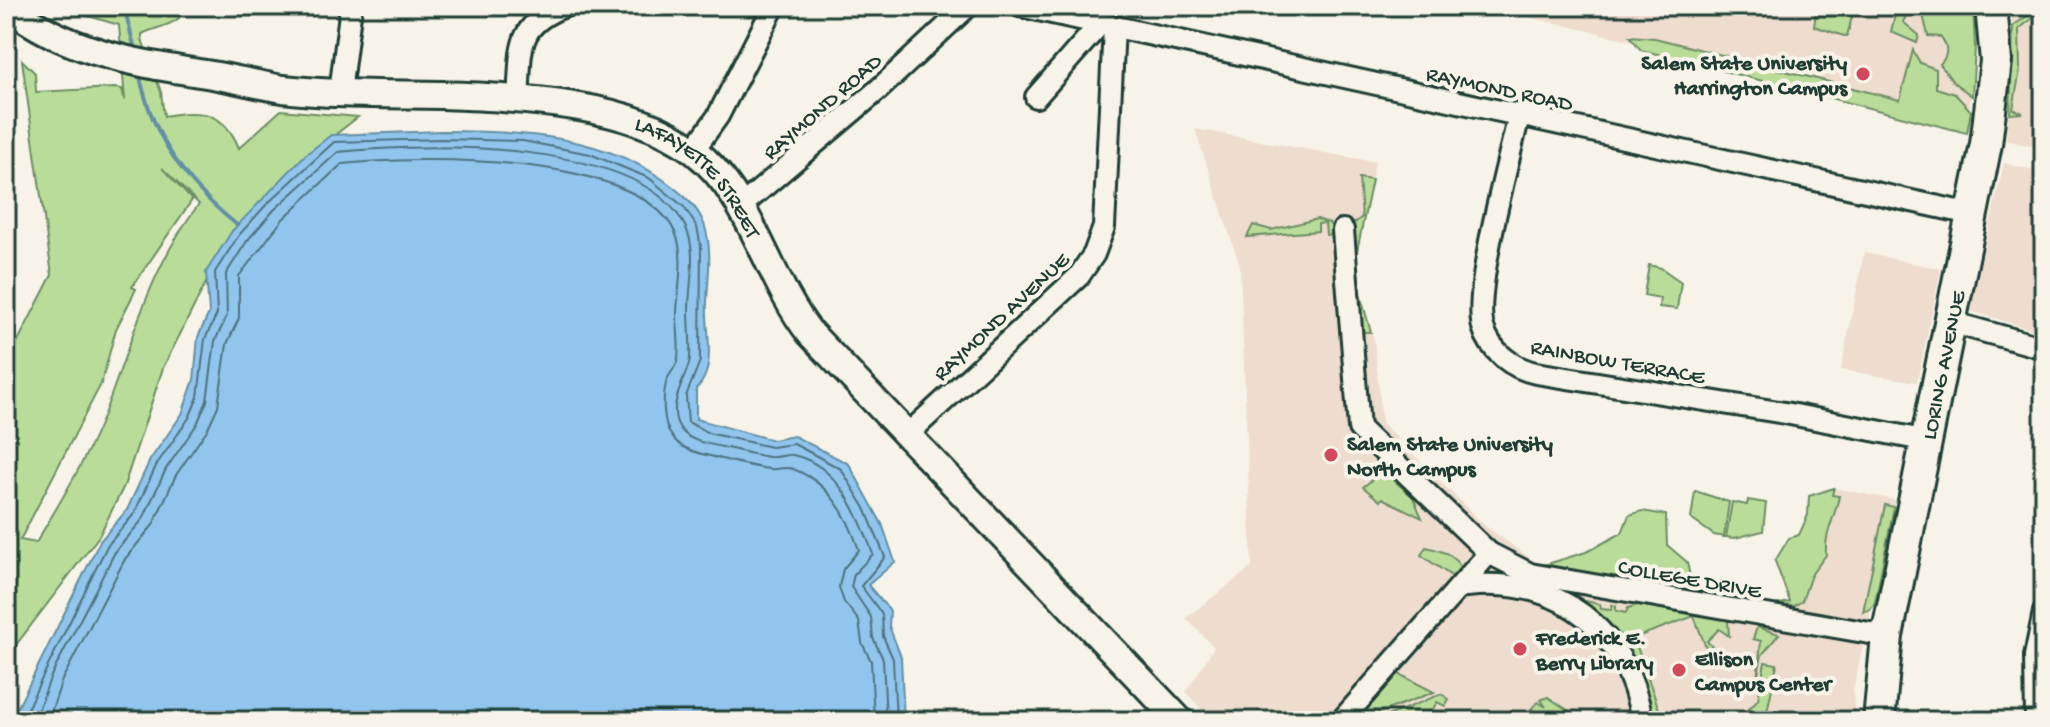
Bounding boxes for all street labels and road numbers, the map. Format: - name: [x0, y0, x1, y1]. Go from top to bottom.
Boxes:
- street label: RAYMOND ROAD: [759, 49, 889, 167]
- street label: RAYMOND ROAD: [1423, 63, 1575, 119]
- street label: LAFAYETTE STREET: [631, 113, 765, 245]
- street label: RAYMOND AVENUE: [929, 247, 1077, 388]
- street label: LORING AVENUE: [1918, 288, 1973, 442]
- street label: RAINBOW TERRACE: [1528, 336, 1708, 392]
- street label: COLLEGE DRIVE: [1616, 556, 1764, 607]

